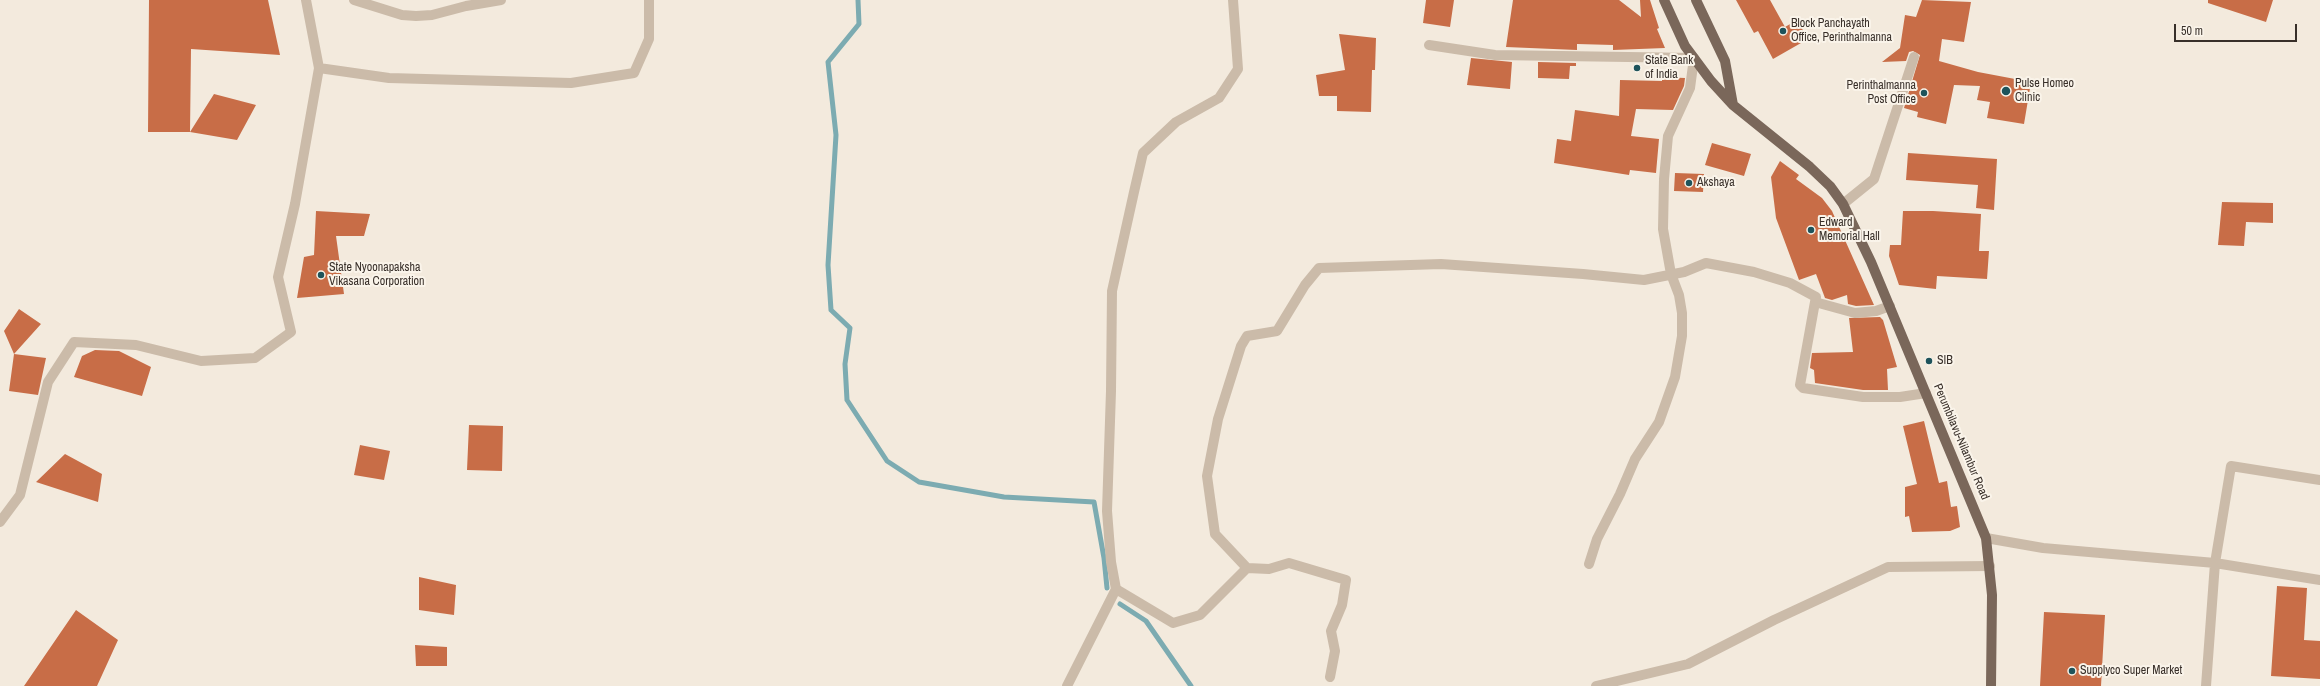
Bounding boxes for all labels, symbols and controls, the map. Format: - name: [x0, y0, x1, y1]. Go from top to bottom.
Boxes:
- scale bar: [2176, 16, 2299, 42]
- place label: Block Panchayath Office, Perinthalmanna: [1791, 17, 1892, 45]
- text: 50 m: [2181, 23, 2203, 39]
- marker: Block Panchayath Office, Perinthalmanna: [1778, 26, 1788, 36]
- place label: State Bank of India: [1645, 54, 1693, 82]
- marker: State Bank of India: [1632, 63, 1642, 73]
- place label: Pulse Homeo Clinic: [2015, 77, 2074, 105]
- place label: Perinthalmanna Post Office: [1847, 79, 1916, 107]
- marker: Pulse Homeo Clinic: [2000, 85, 2012, 97]
- marker: Perinthalmanna Post Office: [1919, 88, 1929, 98]
- place label: Akshaya: [1697, 176, 1735, 190]
- marker: Akshaya: [1684, 178, 1694, 188]
- place label: Edward Memorial Hall: [1819, 216, 1880, 244]
- marker: Edward Memorial Hall: [1806, 225, 1816, 235]
- place label: State Nyoonapaksha Vikasana Corporation: [329, 261, 425, 289]
- marker: State Nyoonapaksha Vikasana Corporation: [316, 270, 326, 280]
- place label: SIB: [1937, 354, 1953, 368]
- marker: SIB: [1924, 356, 1934, 366]
- street label: Perumbilavu-Nilambur Road: [1930, 382, 1992, 502]
- place label: Supplyco Super Market: [2080, 664, 2182, 678]
- marker: Supplyco Super Market: [2067, 666, 2077, 676]

